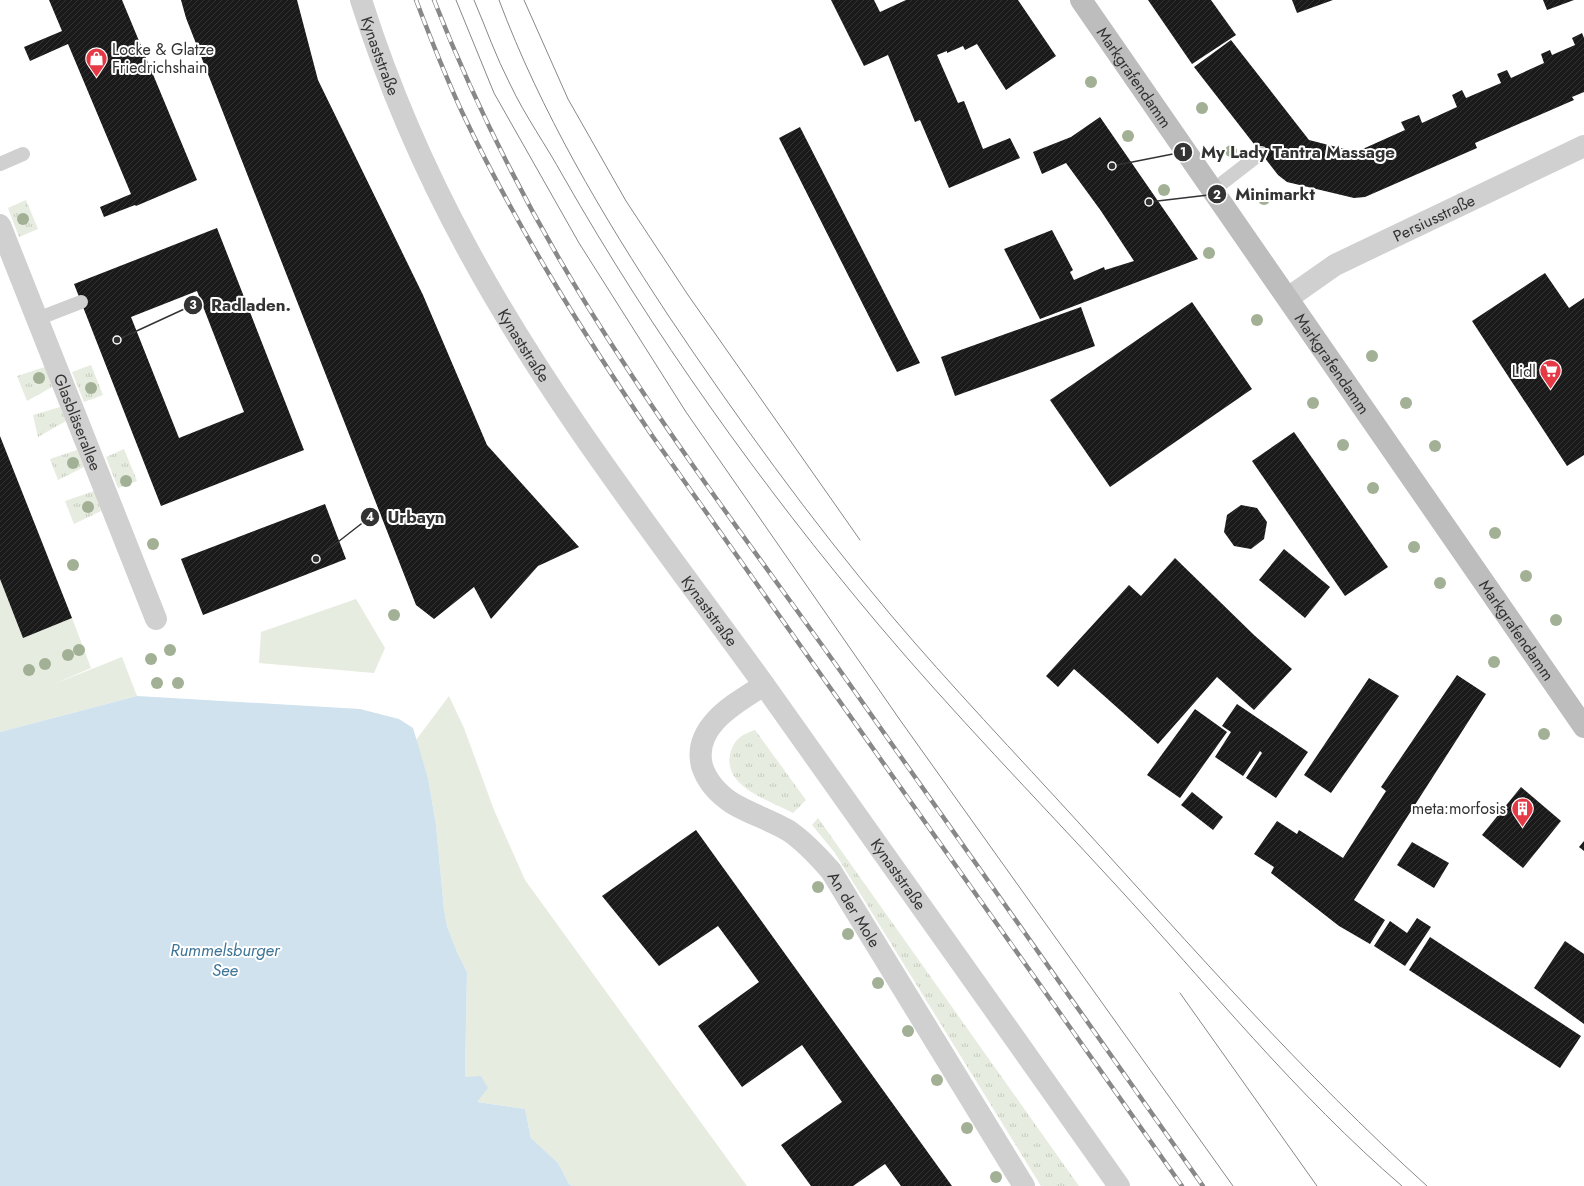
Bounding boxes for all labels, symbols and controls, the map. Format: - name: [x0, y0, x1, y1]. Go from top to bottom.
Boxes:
- street label: Kynaststraße: [356, 13, 405, 99]
- street label: Markgrafendamm: [1091, 22, 1178, 133]
- place label: Locke & Glatze Friedrichshain: [112, 38, 214, 79]
- shop icon: Locke & Glatze Friedrichshain: [83, 45, 109, 78]
- callout: My Lady Tantra Massage: [1173, 137, 1403, 166]
- text: My Lady Tantra Massage: [1201, 140, 1395, 164]
- text: 1: [1180, 143, 1186, 161]
- callout: Minimarkt: [1207, 180, 1323, 209]
- text: Minimarkt: [1235, 182, 1315, 206]
- text: 2: [1213, 186, 1221, 204]
- street label: Persiusstraße: [1389, 188, 1479, 247]
- callout: Radladen.: [183, 291, 299, 320]
- text: Radladen.: [211, 293, 291, 317]
- text: 3: [189, 296, 197, 314]
- street label: Kynaststraße: [493, 304, 556, 386]
- street label: Markgrafendamm: [1289, 308, 1376, 419]
- supermarket icon: Lidl: [1538, 358, 1564, 391]
- place label: Lidl: [1512, 360, 1536, 383]
- street label: Glasbläserallee: [48, 370, 108, 474]
- callout: Urbayn: [360, 502, 453, 531]
- text: Urbayn: [387, 505, 445, 529]
- text: 4: [366, 508, 374, 526]
- street label: Kynaststraße: [676, 571, 744, 651]
- street label: Markgrafendamm: [1474, 575, 1560, 685]
- building icon: meta:morfosis: [1509, 795, 1535, 828]
- place label: meta:morfosis: [1412, 797, 1506, 820]
- street label: Kynaststraße: [865, 834, 932, 914]
- street label: An der Mole: [822, 867, 886, 952]
- water label: Rummelsburger See: [170, 938, 281, 982]

